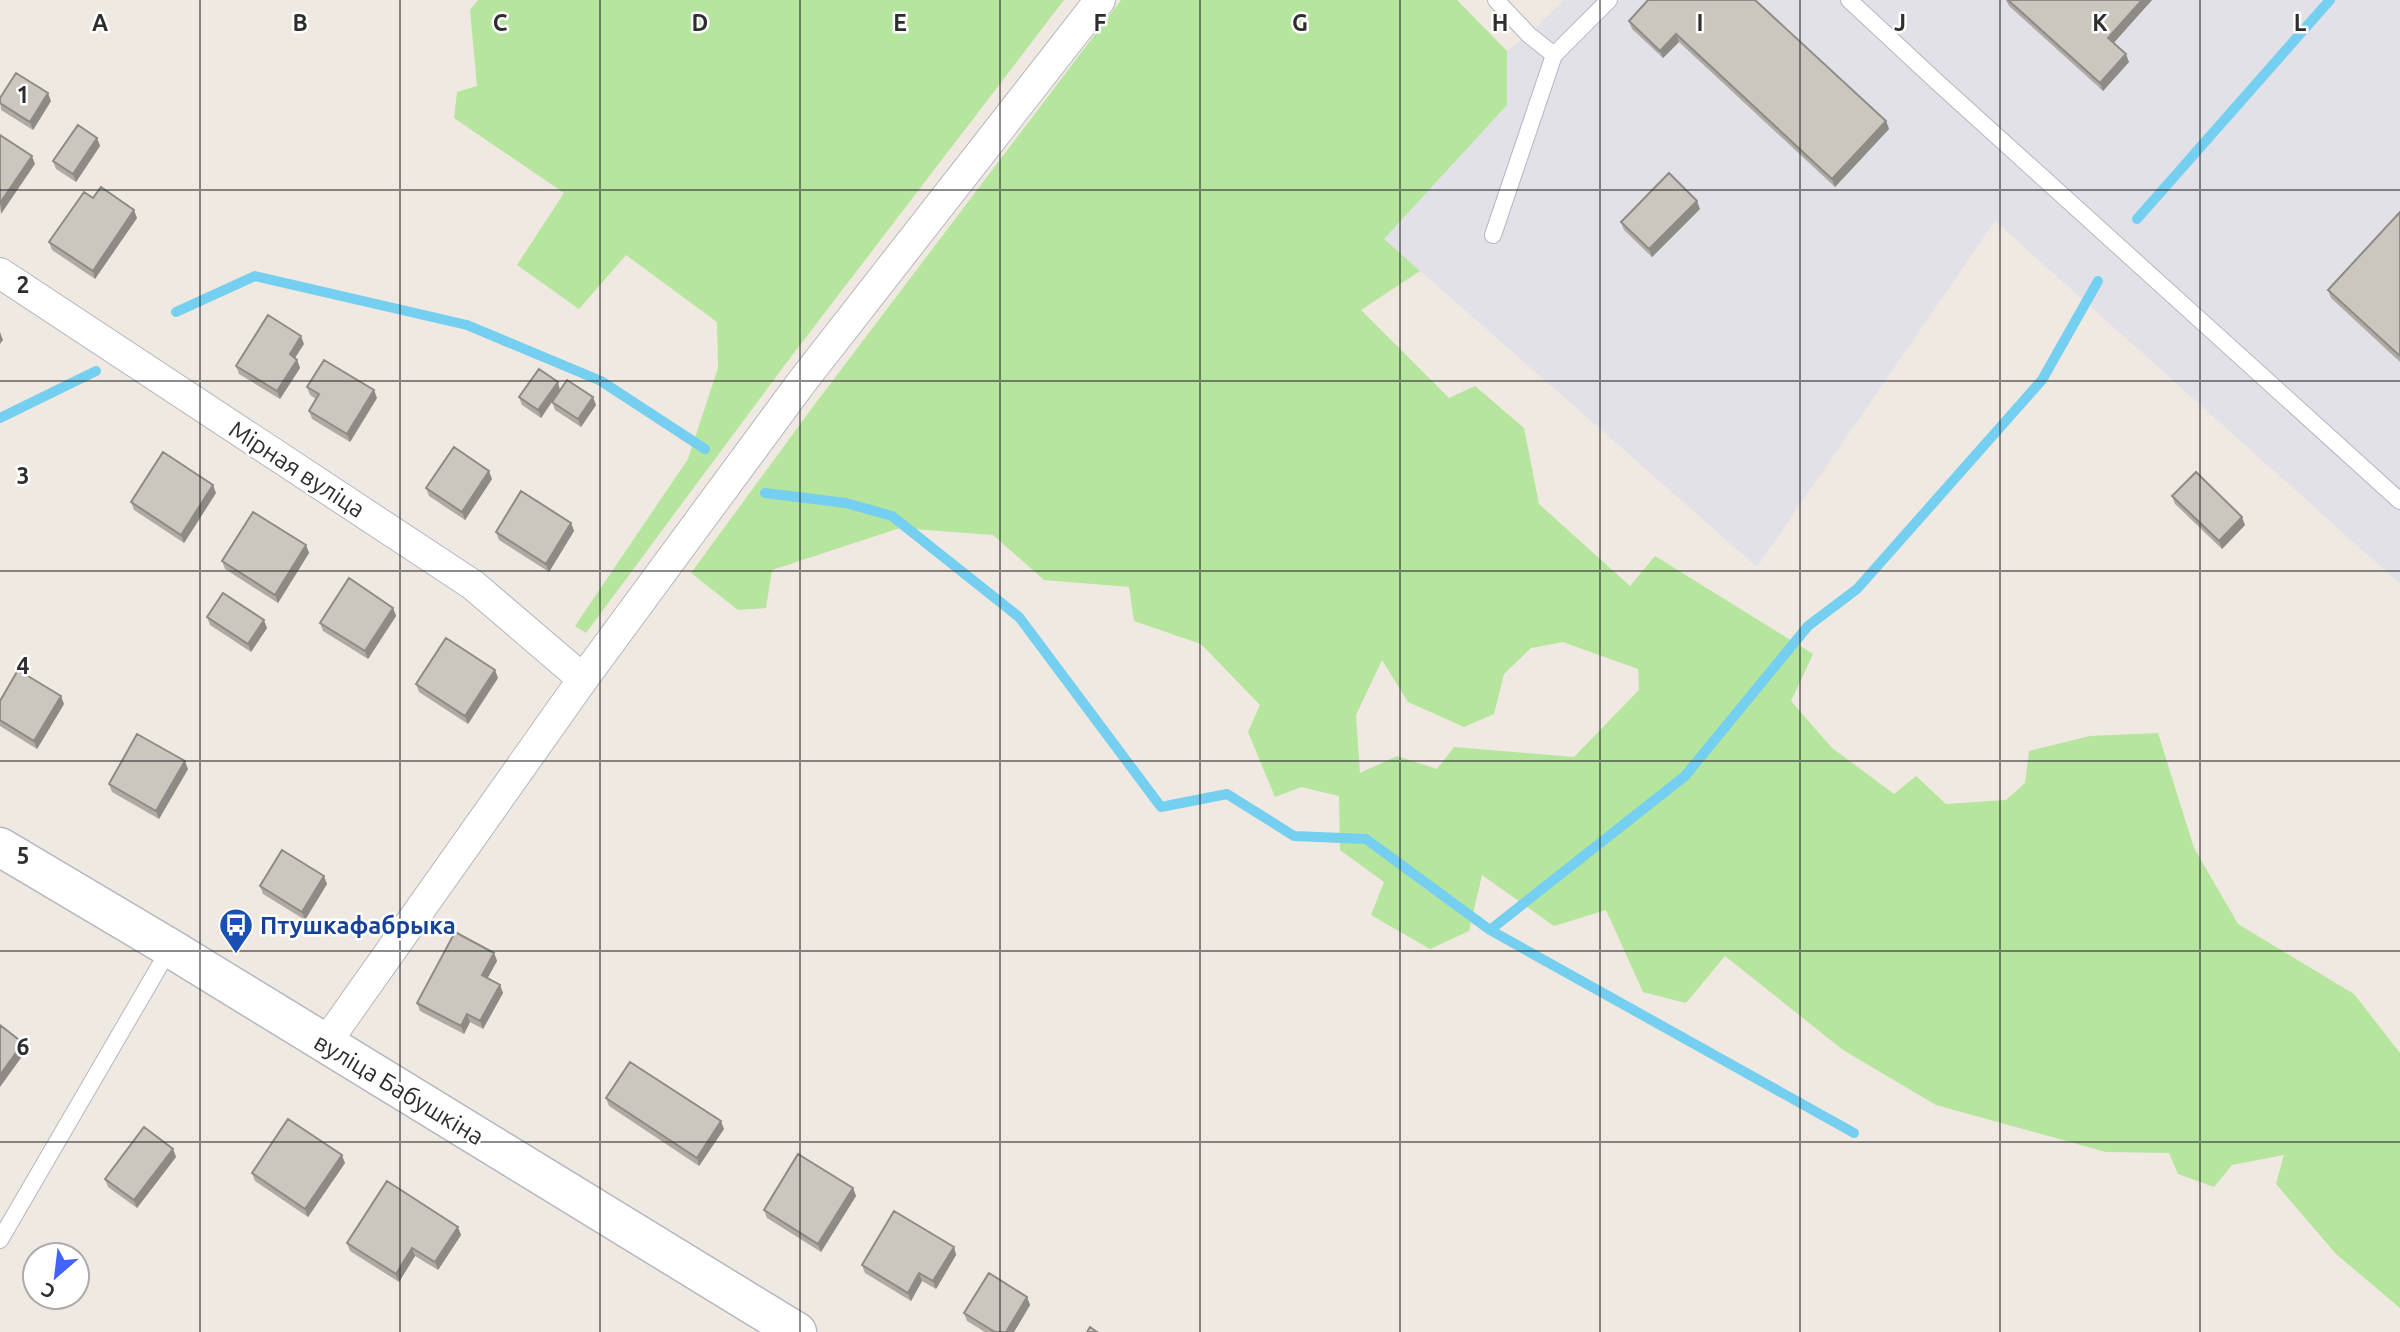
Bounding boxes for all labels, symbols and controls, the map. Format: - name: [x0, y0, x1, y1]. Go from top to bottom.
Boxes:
- text: A: [92, 10, 108, 35]
- text: B: [292, 10, 308, 35]
- text: C: [493, 10, 508, 35]
- text: D: [692, 10, 708, 35]
- text: E: [893, 10, 907, 35]
- text: F: [1094, 10, 1107, 35]
- text: G: [1292, 10, 1308, 35]
- text: H: [1492, 10, 1508, 35]
- text: I: [1697, 10, 1703, 35]
- text: J: [1894, 10, 1906, 35]
- text: K: [2092, 10, 2108, 35]
- text: L: [2294, 10, 2307, 35]
- text: 1: [17, 82, 29, 107]
- text: 2: [17, 272, 29, 297]
- street label: Мірная вуліца: [224, 415, 370, 523]
- text: 3: [17, 463, 29, 488]
- text: 4: [17, 653, 30, 678]
- text: 5: [17, 843, 29, 868]
- bus stop icon: Птушкафабрыка: [217, 906, 255, 955]
- place label: Птушкафабрыка: [260, 912, 456, 939]
- street label: вуліца Бабушкіна: [309, 1028, 489, 1150]
- text: 6: [17, 1034, 30, 1059]
- north arrow: [21, 1241, 91, 1311]
- text: С: [37, 1278, 59, 1304]

